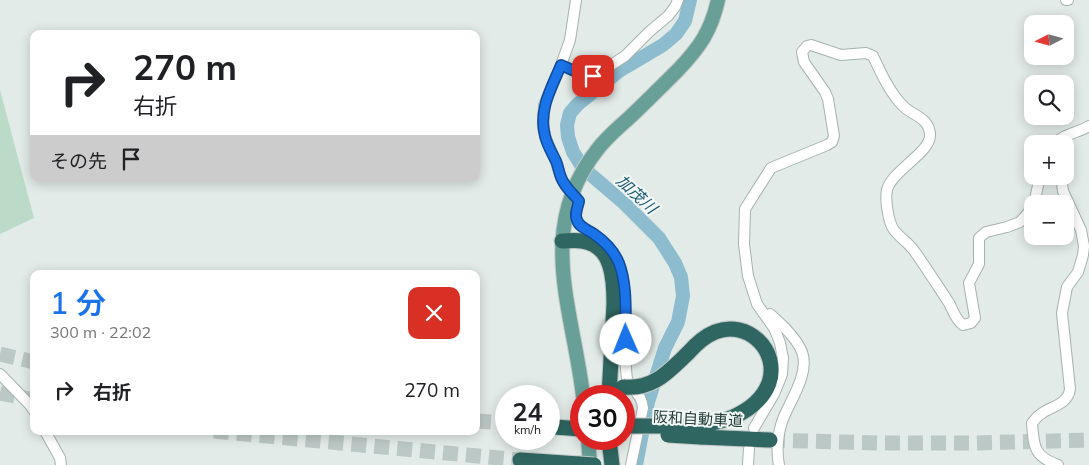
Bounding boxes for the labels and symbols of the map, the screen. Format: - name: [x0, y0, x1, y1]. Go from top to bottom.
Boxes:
- north arrow: [1024, 15, 1074, 65]
- pin: [572, 55, 614, 97]
- water label: 加茂川: [613, 170, 663, 219]
- position arrow: [599, 313, 651, 365]
- speed limit sign: 30: [570, 385, 635, 450]
- street label: 阪和自動車道: [653, 407, 743, 430]

